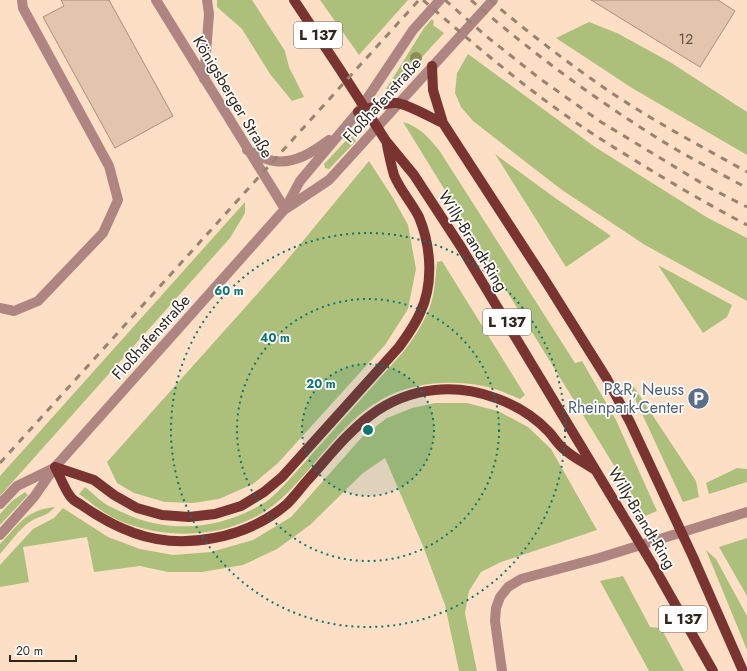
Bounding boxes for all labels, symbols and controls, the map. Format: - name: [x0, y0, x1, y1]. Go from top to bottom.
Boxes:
- road number: L 137: [294, 22, 342, 48]
- house number: 12: [679, 29, 693, 49]
- street label: Königsberger Straße: [187, 32, 279, 162]
- street label: Floßhafenstraße: [337, 52, 427, 148]
- street label: Willy-Brandt-Ring: [433, 186, 513, 296]
- text: 60 m: [214, 282, 244, 300]
- street label: Floßhafenstraße: [106, 289, 196, 385]
- road number: L 137: [483, 309, 531, 335]
- text: 40 m: [260, 329, 290, 347]
- text: 20 m: [306, 375, 336, 393]
- place label: P&R, Neuss Rheinpark-Center: [568, 378, 684, 419]
- parking icon: P&R, Neuss Rheinpark-Center: [686, 385, 712, 411]
- centre of rings: [361, 423, 375, 437]
- street label: Willy-Brandt-Ring: [602, 463, 682, 573]
- road number: L 137: [659, 606, 707, 632]
- scale bar: [10, 637, 76, 663]
- text: 20 m: [16, 642, 43, 660]

